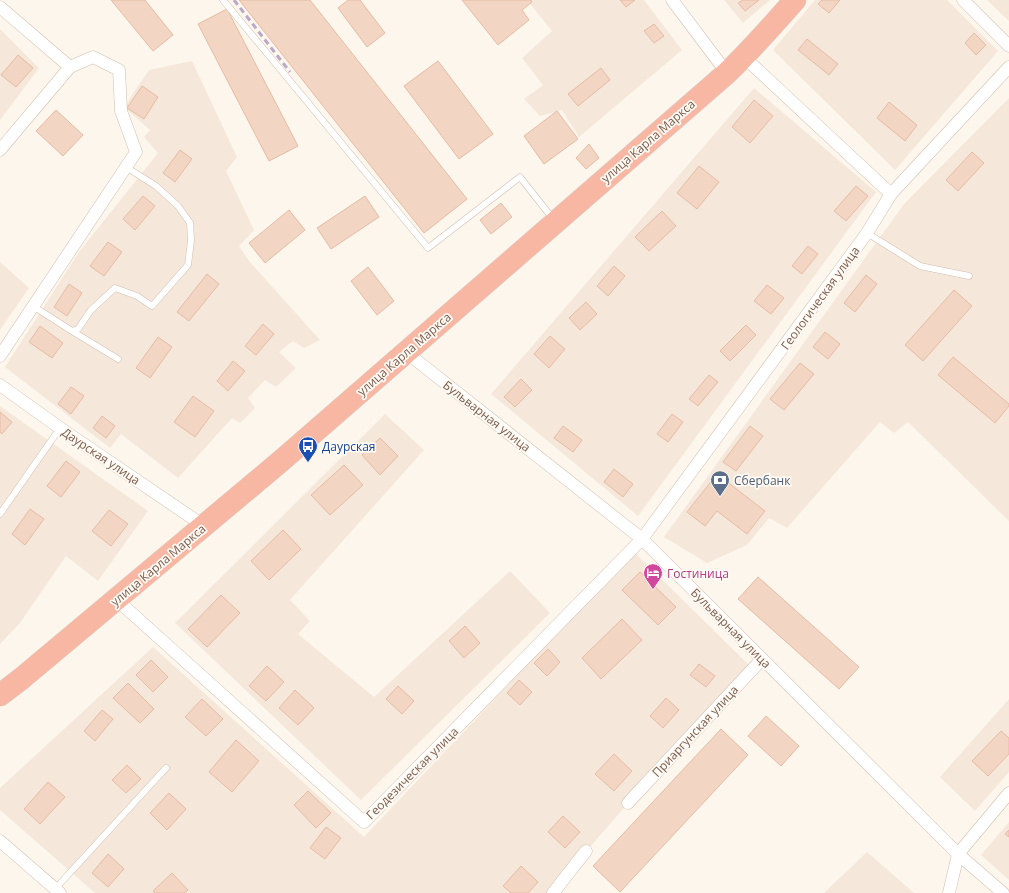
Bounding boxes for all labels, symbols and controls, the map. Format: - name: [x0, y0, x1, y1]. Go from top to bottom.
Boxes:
- street label: улица Карла Маркса: [597, 95, 699, 187]
- street label: Геологическая улица: [777, 243, 863, 353]
- street label: улица Карла Маркса: [353, 308, 455, 400]
- street label: Бульварная улица: [440, 376, 534, 456]
- street label: Даурская улица: [58, 423, 144, 489]
- bus stop icon: Даурская: [297, 435, 319, 463]
- place label: Даурская: [322, 438, 376, 455]
- bank icon: Сбербанк: [709, 469, 731, 497]
- place label: Сбербанк: [734, 472, 791, 489]
- street label: улица Карла Маркса: [107, 520, 209, 610]
- hotel icon: Гостиница: [642, 562, 664, 590]
- place label: Гостиница: [667, 565, 729, 582]
- street label: Бульварная улица: [687, 584, 775, 672]
- street label: Приаргунская улица: [648, 681, 742, 781]
- street label: Геодезическая улица: [362, 723, 462, 823]

